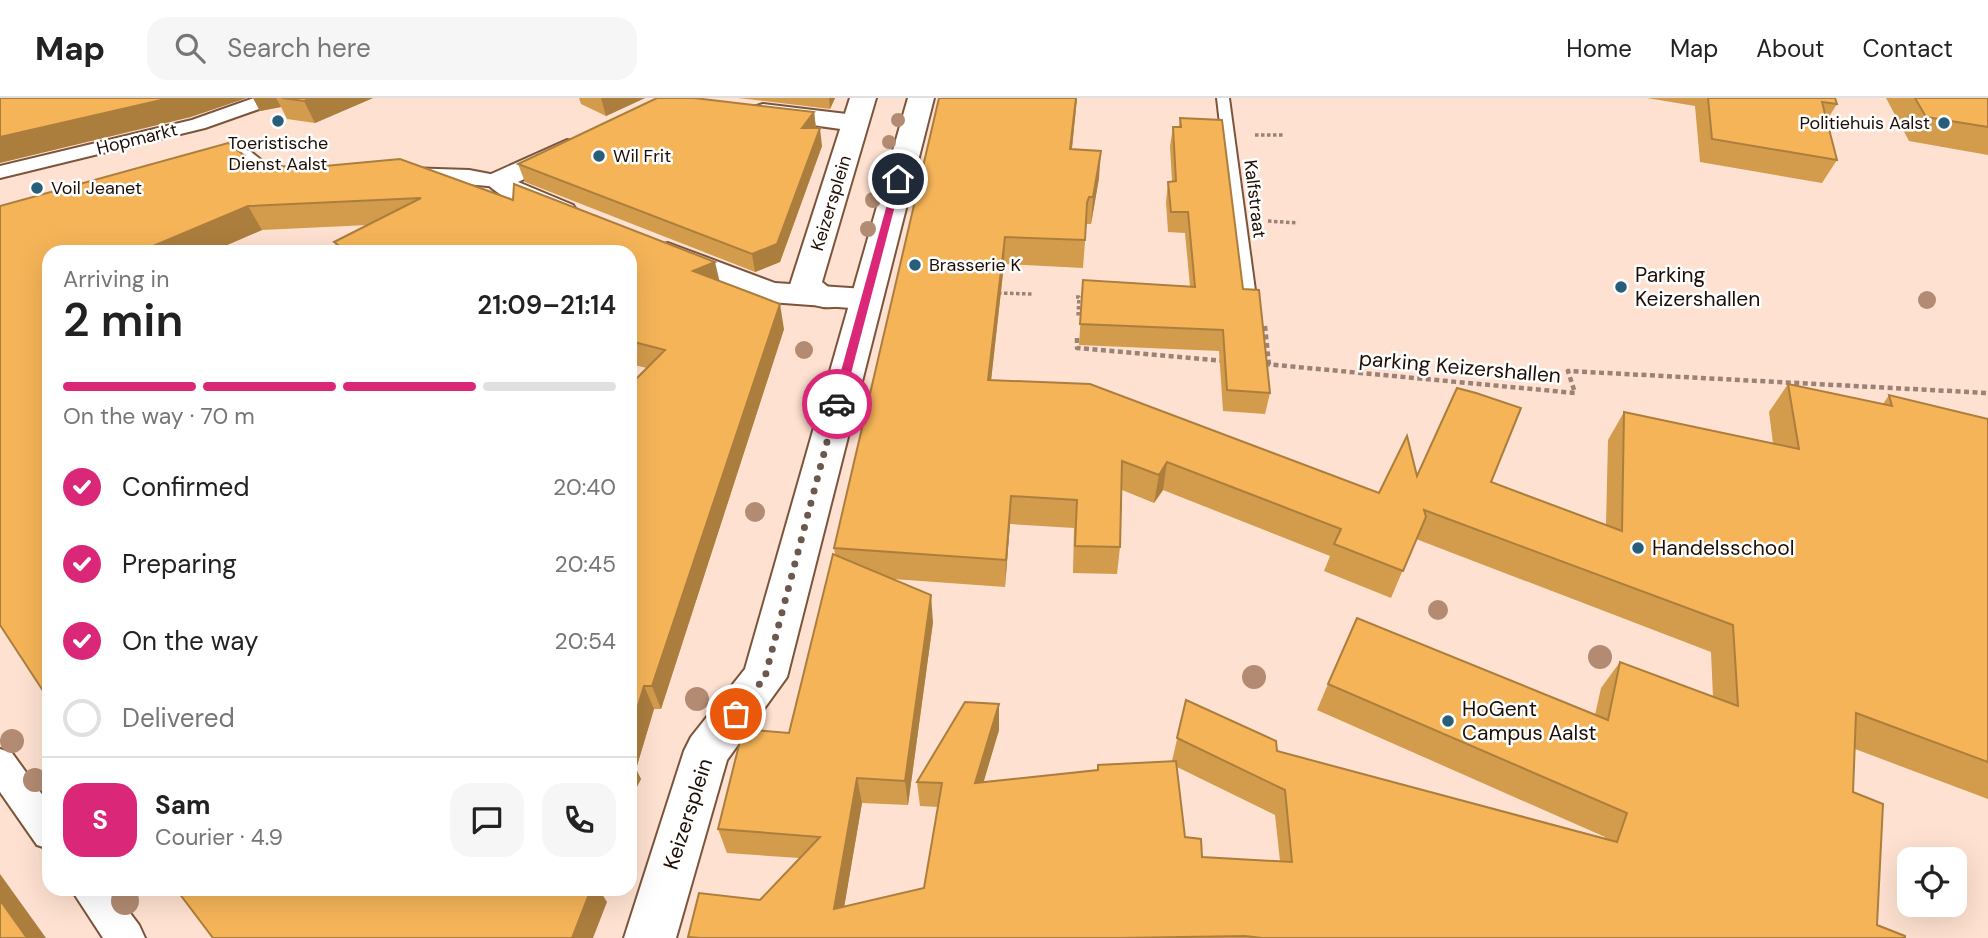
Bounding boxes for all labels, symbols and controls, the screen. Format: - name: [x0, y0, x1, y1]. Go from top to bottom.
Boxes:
- search box: [147, 17, 637, 80]
- text: Map: [35, 27, 105, 70]
- icon: search: [171, 29, 209, 67]
- text: Search here: [227, 31, 371, 65]
- text: Home: [1566, 33, 1632, 64]
- text: Map: [1670, 33, 1718, 64]
- text: About: [1756, 33, 1825, 64]
- text: Contact: [1863, 33, 1953, 64]
- place label: Politiehuis Aalst: [1800, 111, 1930, 135]
- marker: Toeristische Dienst Aalst: [270, 113, 286, 129]
- marker: Politiehuis Aalst: [1936, 115, 1952, 131]
- street label: Hopmarkt: [94, 117, 180, 161]
- place label: Toeristische Dienst Aalst: [228, 131, 328, 176]
- place label: Wil Frit: [613, 144, 671, 168]
- marker: Wil Frit: [591, 148, 607, 164]
- pin: [868, 149, 928, 209]
- street label: Keizersplein: [805, 152, 857, 254]
- street label: Kalfstraat: [1238, 159, 1272, 239]
- icon: home: [879, 160, 917, 198]
- place label: Voil Jeanet: [51, 176, 142, 200]
- marker: Voil Jeanet: [29, 180, 45, 196]
- place label: Brasserie K: [929, 253, 1022, 277]
- marker: Brasserie K: [907, 257, 923, 273]
- place label: Parking Keizershallen: [1635, 261, 1760, 313]
- text: Arriving in: [63, 264, 169, 294]
- marker: Parking Keizershallen: [1613, 279, 1629, 295]
- text: 21:09–21:14: [477, 288, 616, 322]
- text: 2 min: [63, 290, 183, 350]
- street label: parking Keizershallen: [1358, 344, 1562, 390]
- courier: [802, 369, 872, 439]
- icon: car: [818, 385, 856, 423]
- text: On the way · 70 m: [63, 401, 255, 431]
- icon: check: [63, 468, 101, 506]
- text: Confirmed: [122, 470, 249, 504]
- text: 20:40: [553, 472, 616, 502]
- place label: Handelsschool: [1652, 534, 1794, 562]
- marker: Handelsschool: [1630, 540, 1646, 556]
- icon: check: [63, 545, 101, 583]
- text: Preparing: [122, 547, 237, 581]
- text: 20:45: [555, 549, 616, 579]
- icon: check: [63, 622, 101, 660]
- text: On the way: [122, 624, 258, 658]
- text: 20:54: [555, 626, 616, 656]
- pin: [706, 684, 766, 744]
- icon: bag: [717, 695, 755, 733]
- place label: HoGent Campus Aalst: [1462, 695, 1596, 747]
- text: Delivered: [122, 701, 235, 735]
- marker: HoGent Campus Aalst: [1440, 713, 1456, 729]
- street label: Keizersplein: [657, 755, 719, 873]
- button: chat: [450, 783, 524, 857]
- button: phone: [542, 783, 616, 857]
- text: Sam: [155, 788, 210, 822]
- text: S: [92, 803, 108, 837]
- text: Courier · 4.9: [155, 822, 283, 852]
- map controls: [1897, 847, 1967, 917]
- button: locate: [1897, 847, 1967, 917]

